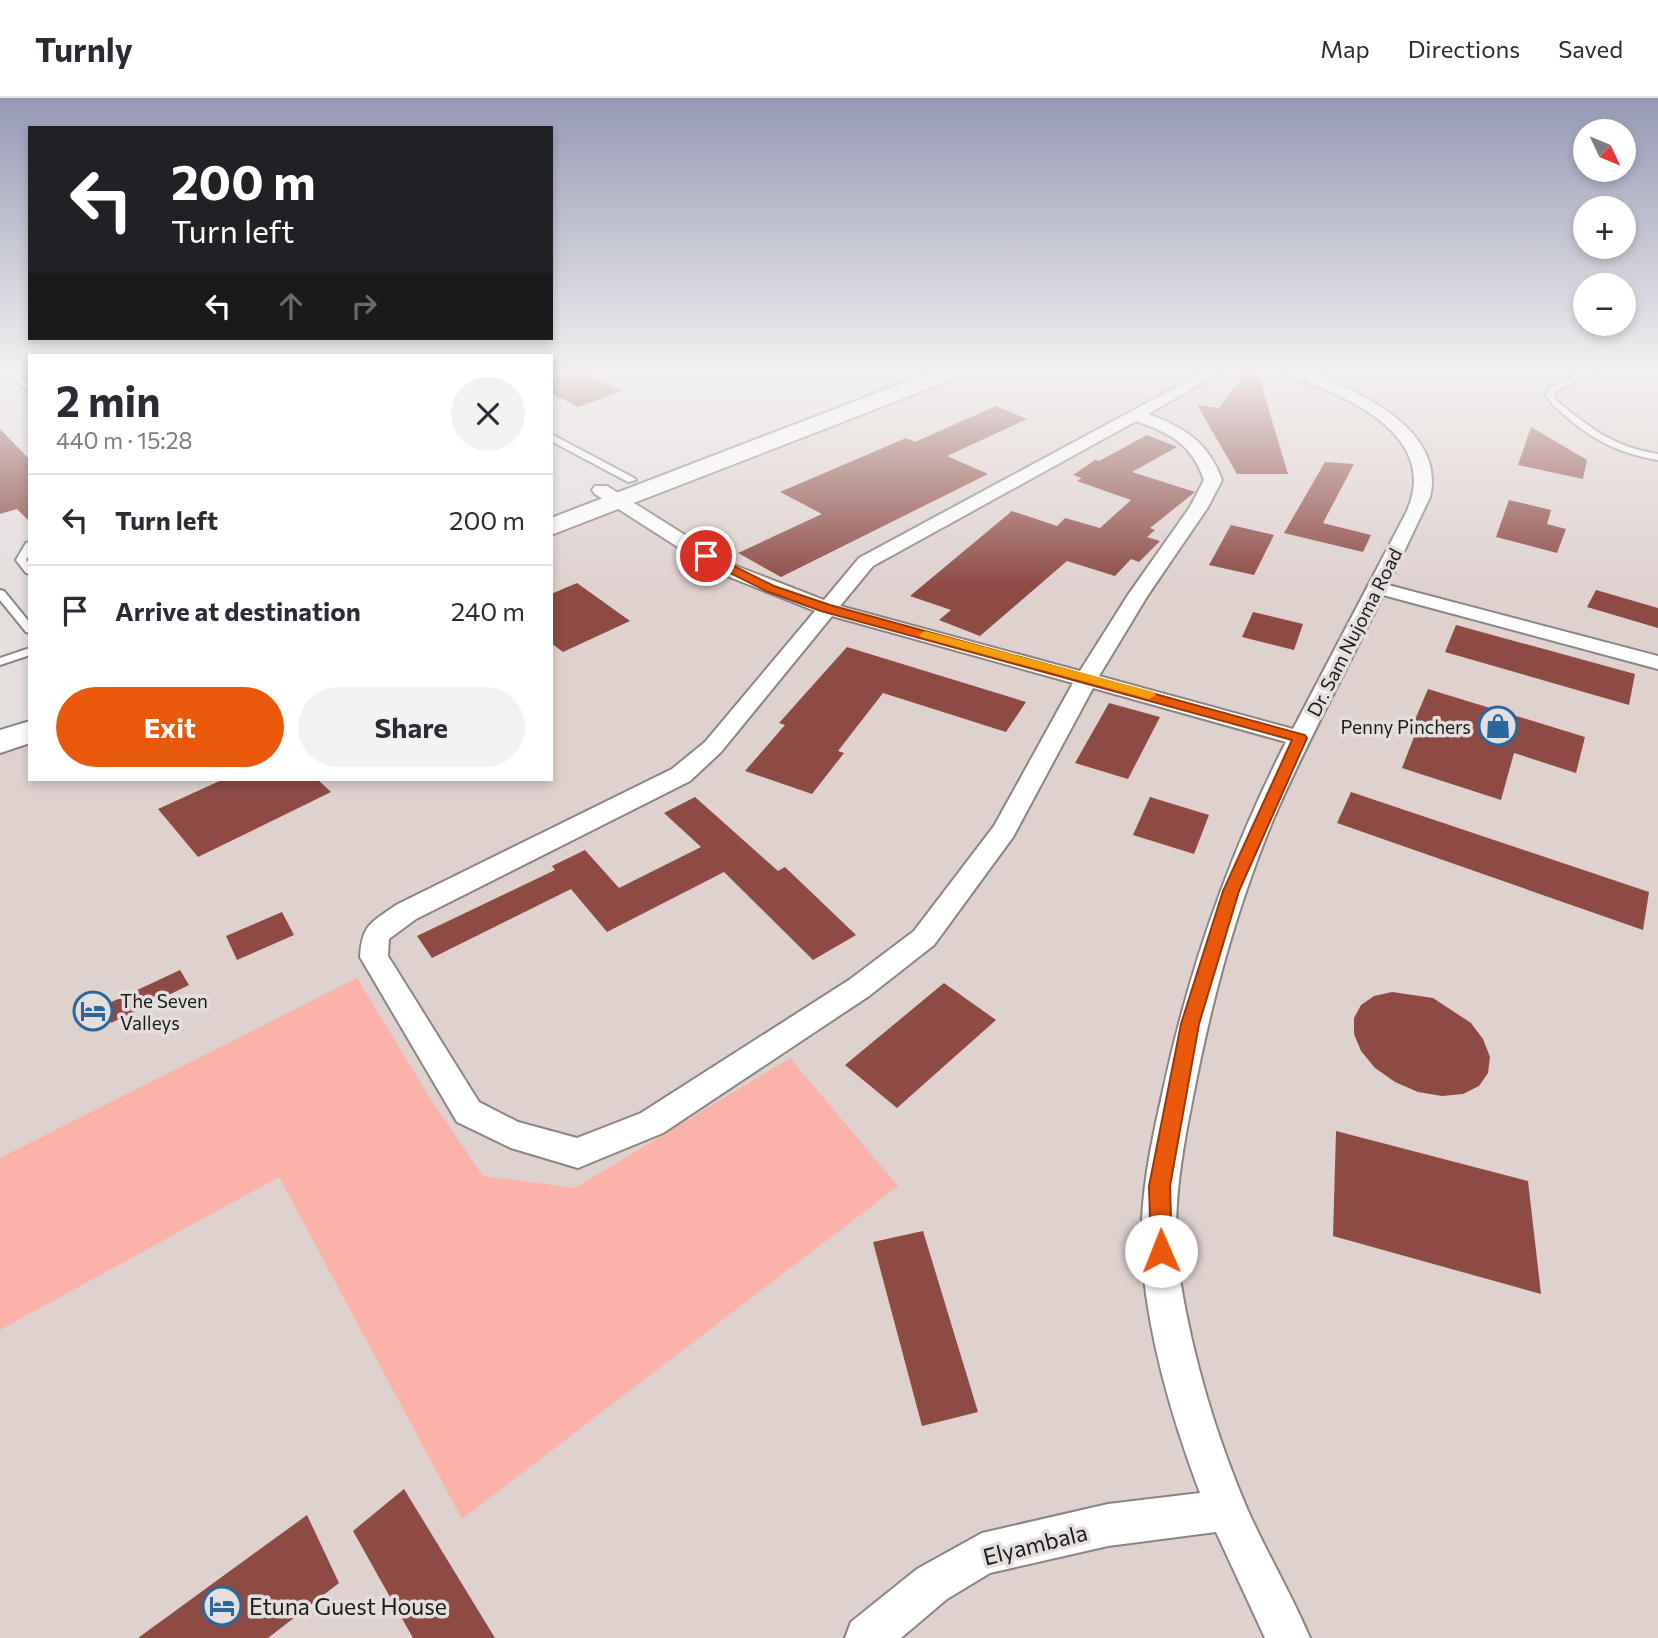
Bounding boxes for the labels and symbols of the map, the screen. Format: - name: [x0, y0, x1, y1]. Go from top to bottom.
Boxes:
- north arrow: [1573, 119, 1636, 182]
- pin: [676, 526, 736, 586]
- street label: Dr. Sam Nujoma Road: [1302, 544, 1406, 720]
- shop icon: Penny Pinchers: [1477, 705, 1519, 747]
- place label: Penny Pinchers: [1340, 715, 1471, 738]
- place label: The Seven Valleys: [120, 989, 208, 1034]
- hotel icon: The Seven Valleys: [72, 990, 114, 1032]
- position arrow: [1124, 1214, 1198, 1288]
- street label: Elyambala: [980, 1518, 1090, 1570]
- hotel icon: Etuna Guest House: [201, 1585, 243, 1627]
- place label: Etuna Guest House: [249, 1592, 447, 1620]

